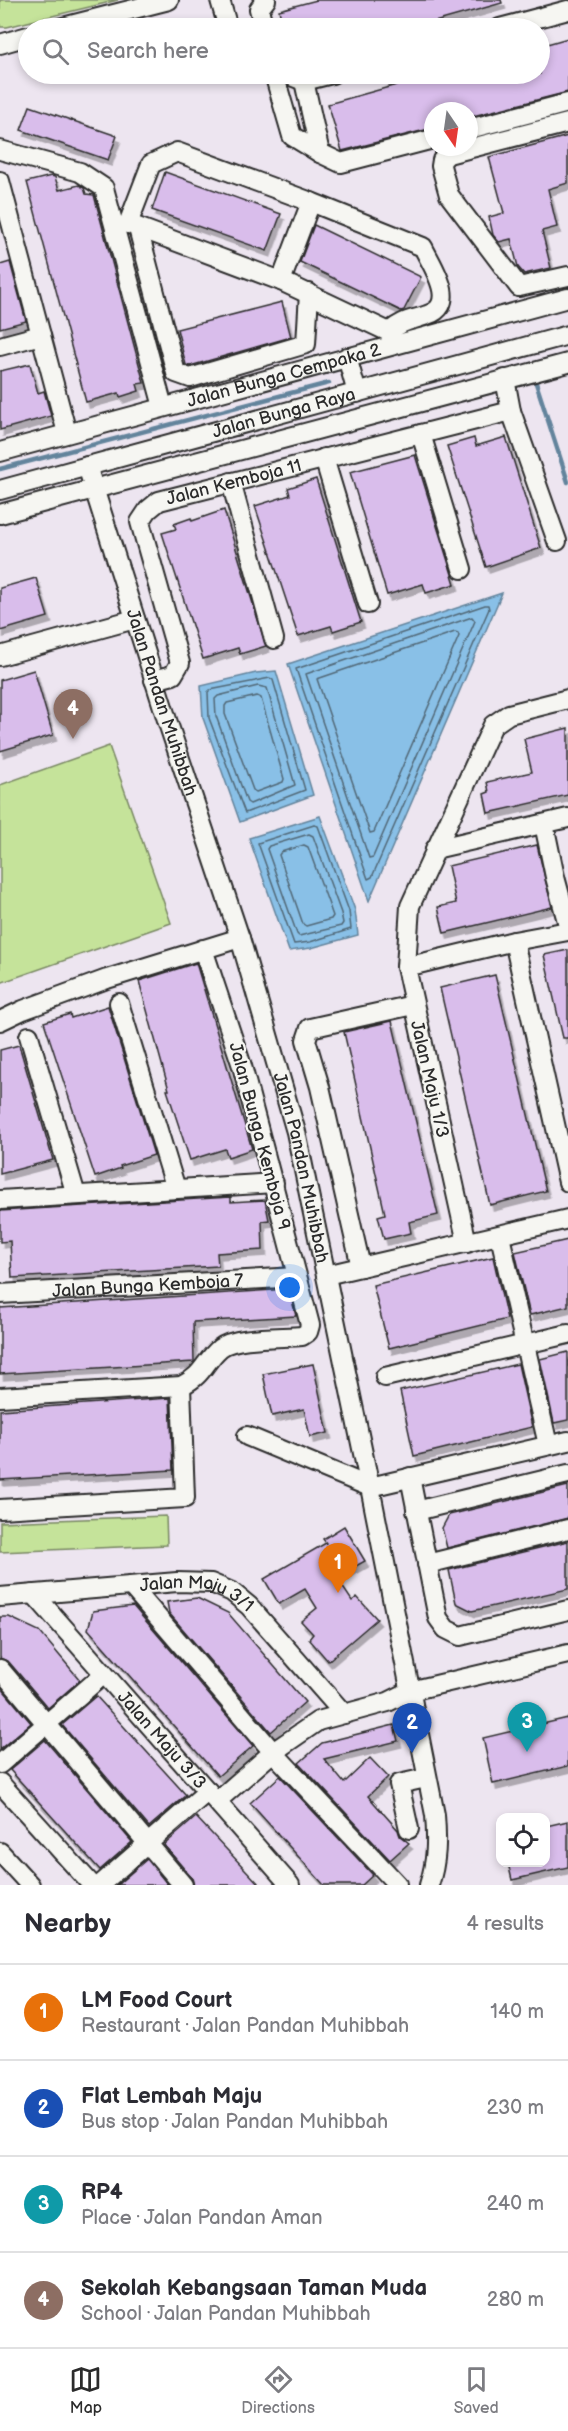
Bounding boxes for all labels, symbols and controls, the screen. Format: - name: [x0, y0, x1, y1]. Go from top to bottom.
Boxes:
- search box: [18, 18, 550, 84]
- icon: search: [39, 35, 72, 68]
- text: Search here: [87, 38, 209, 65]
- north arrow: [424, 102, 478, 156]
- street label: Jalan Bunga Cempaka 2: [185, 339, 383, 412]
- street label: Jalan Bunga Raya: [210, 384, 358, 443]
- street label: Jalan Kemboja 11: [164, 455, 304, 510]
- street label: Jalan Pandan Muhibbah: [122, 606, 202, 799]
- pin: 4: [54, 690, 92, 739]
- street label: Jalan Maju 1/3: [406, 1019, 453, 1140]
- street label: Jalan Bunga Kemboja 9: [224, 1040, 295, 1232]
- street label: Jalan Pandan Muhibbah: [268, 1070, 333, 1265]
- street label: Jalan Bunga Kemboja 7: [52, 1270, 244, 1302]
- your location: [275, 1273, 304, 1302]
- pin: 1: [318, 1544, 358, 1593]
- street label: Jalan Maju 3/1: [139, 1572, 258, 1617]
- street label: Jalan Maju 3/3: [113, 1687, 210, 1793]
- pin: 3: [508, 1702, 546, 1752]
- pin: 2: [392, 1704, 432, 1753]
- map controls: [496, 1813, 550, 1867]
- button: locate: [496, 1813, 550, 1867]
- text: Nearby: [24, 1909, 111, 1940]
- text: 4 results: [466, 1912, 544, 1936]
- text: LM Food Court: [81, 1987, 232, 2014]
- text: 1: [39, 2000, 48, 2024]
- text: 140 m: [490, 2000, 544, 2024]
- text: Restaurant · Jalan Pandan Muhibbah: [81, 2014, 409, 2038]
- text: Flat Lembah Maju: [81, 2083, 262, 2110]
- text: 2: [38, 2096, 49, 2120]
- text: 230 m: [487, 2096, 544, 2120]
- text: Bus stop · Jalan Pandan Muhibbah: [81, 2110, 388, 2134]
- text: RP4: [81, 2179, 123, 2206]
- text: 3: [38, 2192, 49, 2216]
- text: 240 m: [487, 2192, 544, 2216]
- text: Place · Jalan Pandan Aman: [81, 2206, 323, 2230]
- text: Sekolah Kebangsaan Taman Muda: [81, 2275, 427, 2302]
- text: 4: [38, 2288, 49, 2312]
- text: 280 m: [487, 2288, 544, 2312]
- text: School · Jalan Pandan Muhibbah: [81, 2302, 371, 2326]
- tab: Map: [69, 2363, 102, 2418]
- tab: Directions: [241, 2363, 315, 2418]
- tab: Saved: [454, 2363, 499, 2418]

